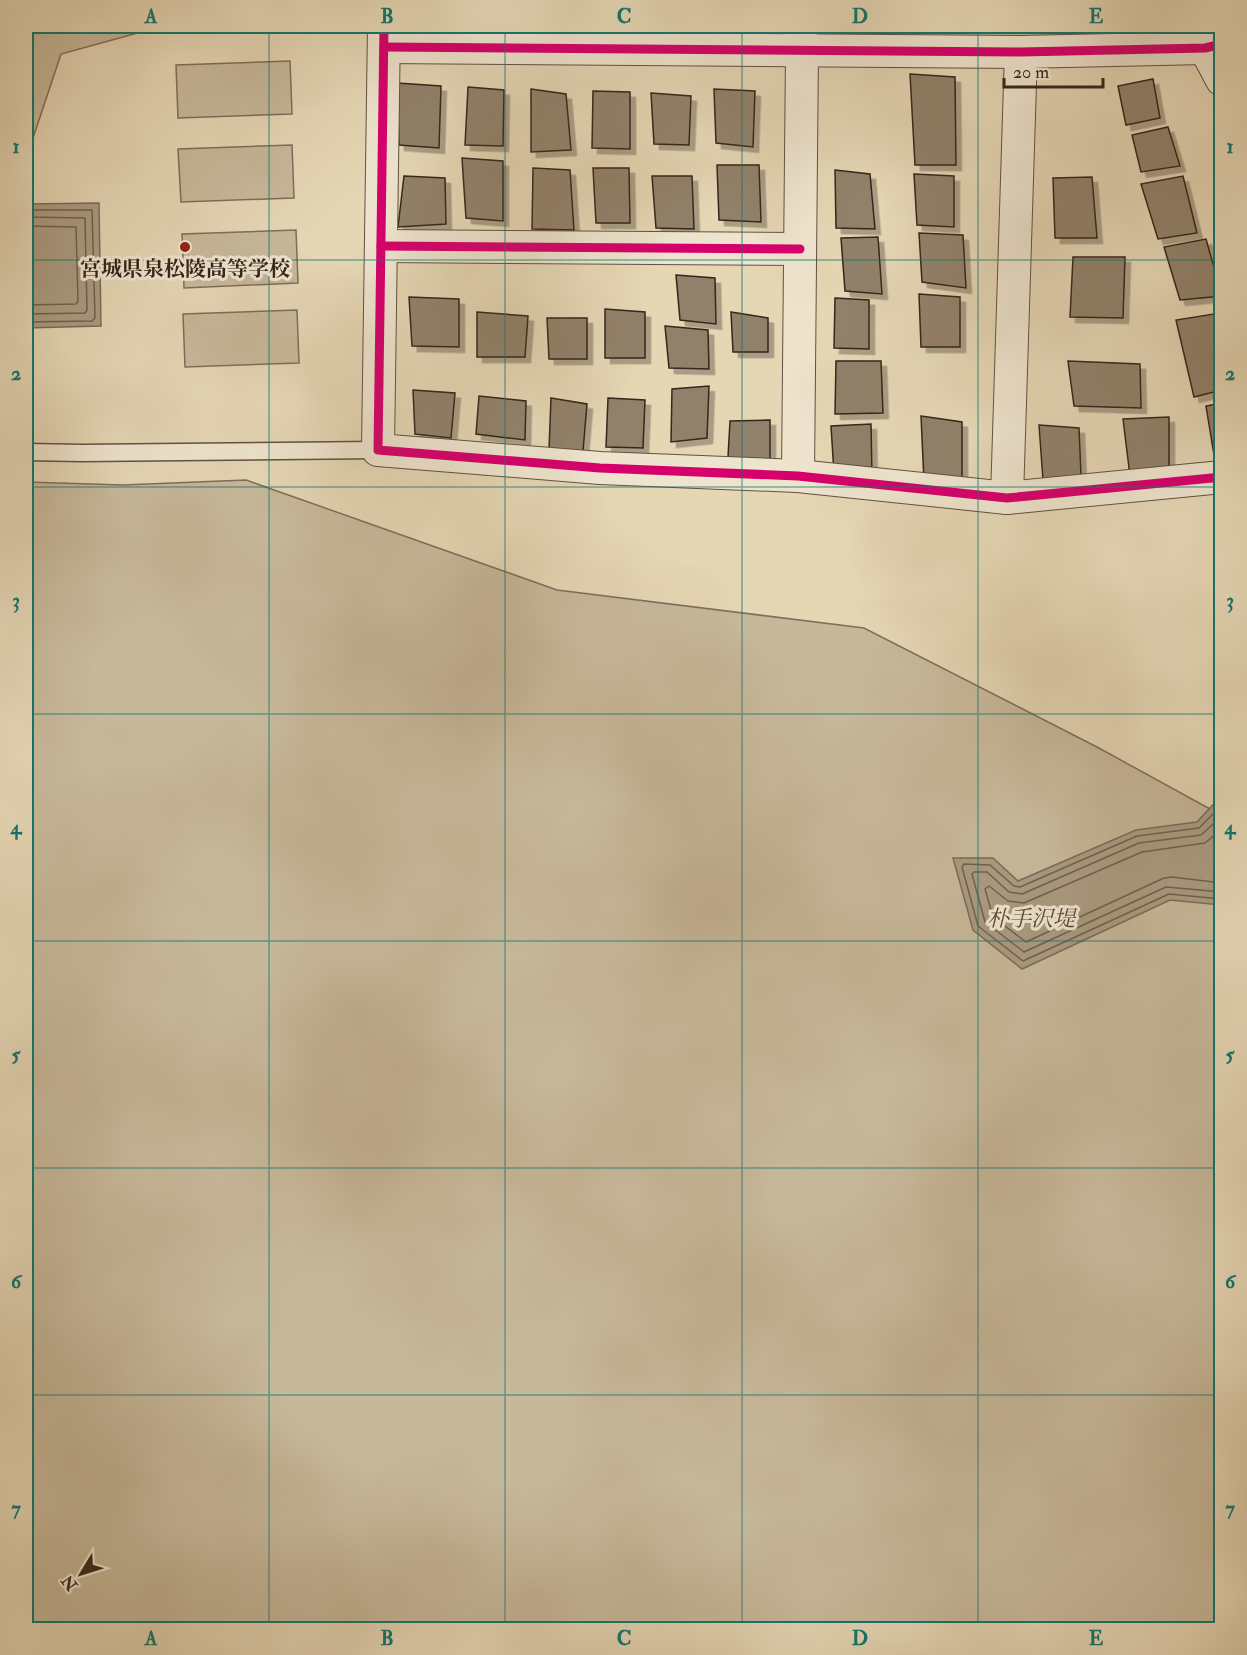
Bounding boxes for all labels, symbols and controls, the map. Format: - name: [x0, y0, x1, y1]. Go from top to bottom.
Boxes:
- text: A: [144, 4, 158, 29]
- text: B: [380, 4, 394, 29]
- text: C: [617, 4, 631, 29]
- text: D: [852, 4, 868, 29]
- text: E: [1089, 4, 1104, 29]
- scale bar: [1004, 51, 1103, 89]
- text: 20 m: [1013, 61, 1049, 84]
- text: 1: [12, 134, 20, 159]
- text: 1: [1226, 134, 1234, 159]
- marker: 宮城県泉松陵高等学校: [178, 240, 192, 254]
- place label: 宮城県泉松陵高等学校: [80, 256, 290, 283]
- text: 2: [11, 361, 21, 386]
- text: 2: [1225, 361, 1235, 386]
- text: 3: [12, 588, 20, 613]
- text: 3: [1226, 588, 1234, 613]
- text: 4: [10, 815, 23, 840]
- text: 4: [1224, 815, 1237, 840]
- water label: 朴手沢堤: [987, 905, 1078, 933]
- text: 5: [12, 1042, 22, 1067]
- text: 5: [1226, 1042, 1236, 1067]
- text: 6: [11, 1269, 23, 1294]
- text: 6: [1225, 1269, 1237, 1294]
- text: 7: [11, 1496, 21, 1521]
- text: 7: [1225, 1496, 1235, 1521]
- north arrow: [51, 1544, 111, 1604]
- text: N: [57, 1570, 83, 1595]
- text: A: [144, 1626, 158, 1651]
- text: B: [380, 1626, 394, 1651]
- text: C: [617, 1626, 631, 1651]
- text: D: [852, 1626, 868, 1651]
- text: E: [1089, 1626, 1104, 1651]

